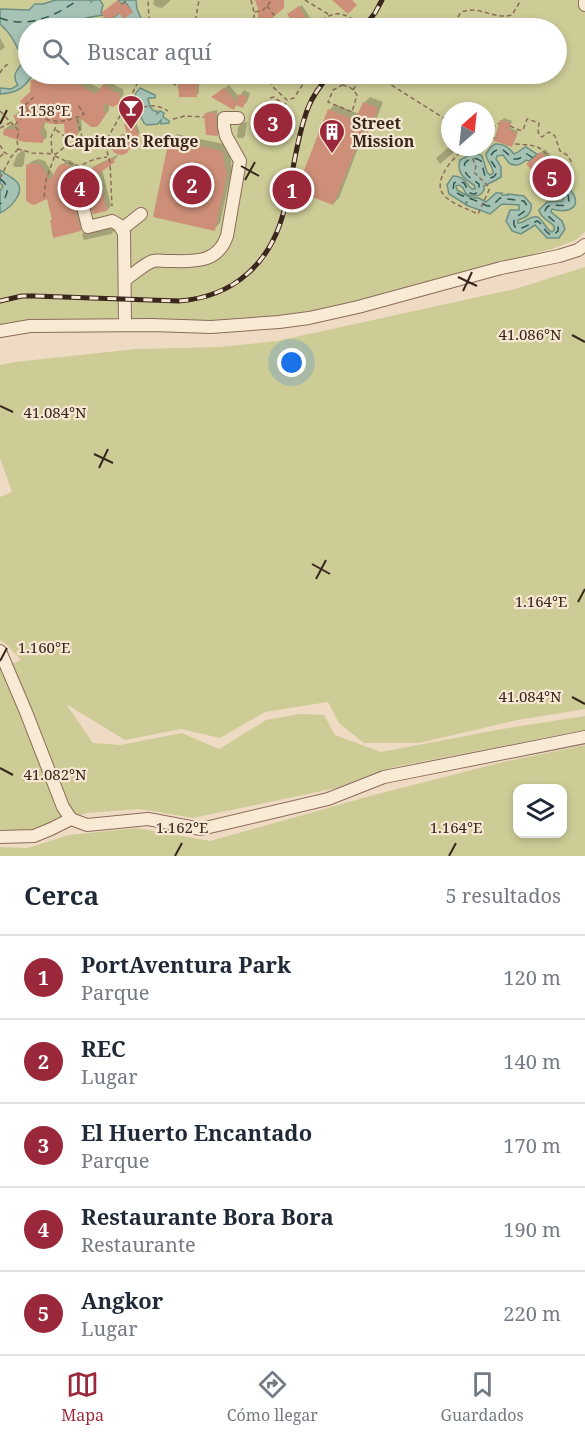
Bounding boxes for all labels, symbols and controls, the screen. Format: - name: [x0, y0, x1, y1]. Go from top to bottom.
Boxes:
- search box: [18, 18, 567, 84]
- icon: search: [39, 35, 72, 68]
- text: Buscar aquí: [87, 36, 211, 66]
- bar icon: Capitan's Refuge: [116, 93, 146, 131]
- text: 1.158°E: [18, 100, 70, 120]
- pin: 3: [254, 100, 292, 146]
- north arrow: [441, 102, 495, 156]
- place label: Street Mission: [352, 112, 415, 152]
- building icon: Street Mission: [317, 117, 347, 155]
- place label: Capitan's Refuge: [64, 130, 198, 152]
- pin: 5: [532, 156, 572, 201]
- pin: 2: [172, 162, 212, 207]
- pin: 4: [60, 166, 100, 210]
- pin: 1: [272, 168, 312, 213]
- text: 41.086°N: [498, 324, 562, 344]
- your location: [277, 348, 306, 377]
- text: 41.084°N: [23, 402, 87, 422]
- text: 1.164°E: [515, 591, 567, 611]
- text: 1.160°E: [18, 637, 70, 657]
- text: 41.084°N: [498, 686, 562, 706]
- text: 41.082°N: [23, 764, 87, 784]
- map controls: [513, 784, 567, 838]
- button: layers: [513, 784, 567, 838]
- text: 1.162°E: [156, 817, 208, 837]
- text: 1.164°E: [430, 817, 482, 837]
- text: Cerca: [24, 877, 99, 913]
- text: 5 resultados: [445, 882, 561, 909]
- text: PortAventura Park: [81, 949, 291, 979]
- text: 1: [38, 964, 49, 991]
- text: 120 m: [503, 964, 561, 991]
- text: Parque: [81, 979, 149, 1006]
- text: REC: [81, 1033, 126, 1063]
- text: 2: [38, 1048, 49, 1075]
- text: 140 m: [503, 1048, 561, 1075]
- text: Lugar: [81, 1063, 138, 1090]
- text: El Huerto Encantado: [81, 1117, 312, 1147]
- text: 3: [38, 1132, 49, 1159]
- text: 170 m: [503, 1132, 561, 1159]
- text: Parque: [81, 1147, 149, 1174]
- text: Restaurante Bora Bora: [81, 1201, 334, 1231]
- text: 4: [38, 1216, 49, 1243]
- text: 190 m: [503, 1216, 561, 1243]
- text: Restaurante: [81, 1231, 196, 1258]
- text: Angkor: [81, 1285, 163, 1315]
- text: 5: [38, 1300, 49, 1327]
- text: 220 m: [503, 1300, 561, 1327]
- text: Lugar: [81, 1315, 138, 1342]
- tab: Mapa: [61, 1368, 104, 1426]
- tab: Cómo llegar: [227, 1368, 318, 1426]
- tab: Guardados: [440, 1368, 524, 1426]

